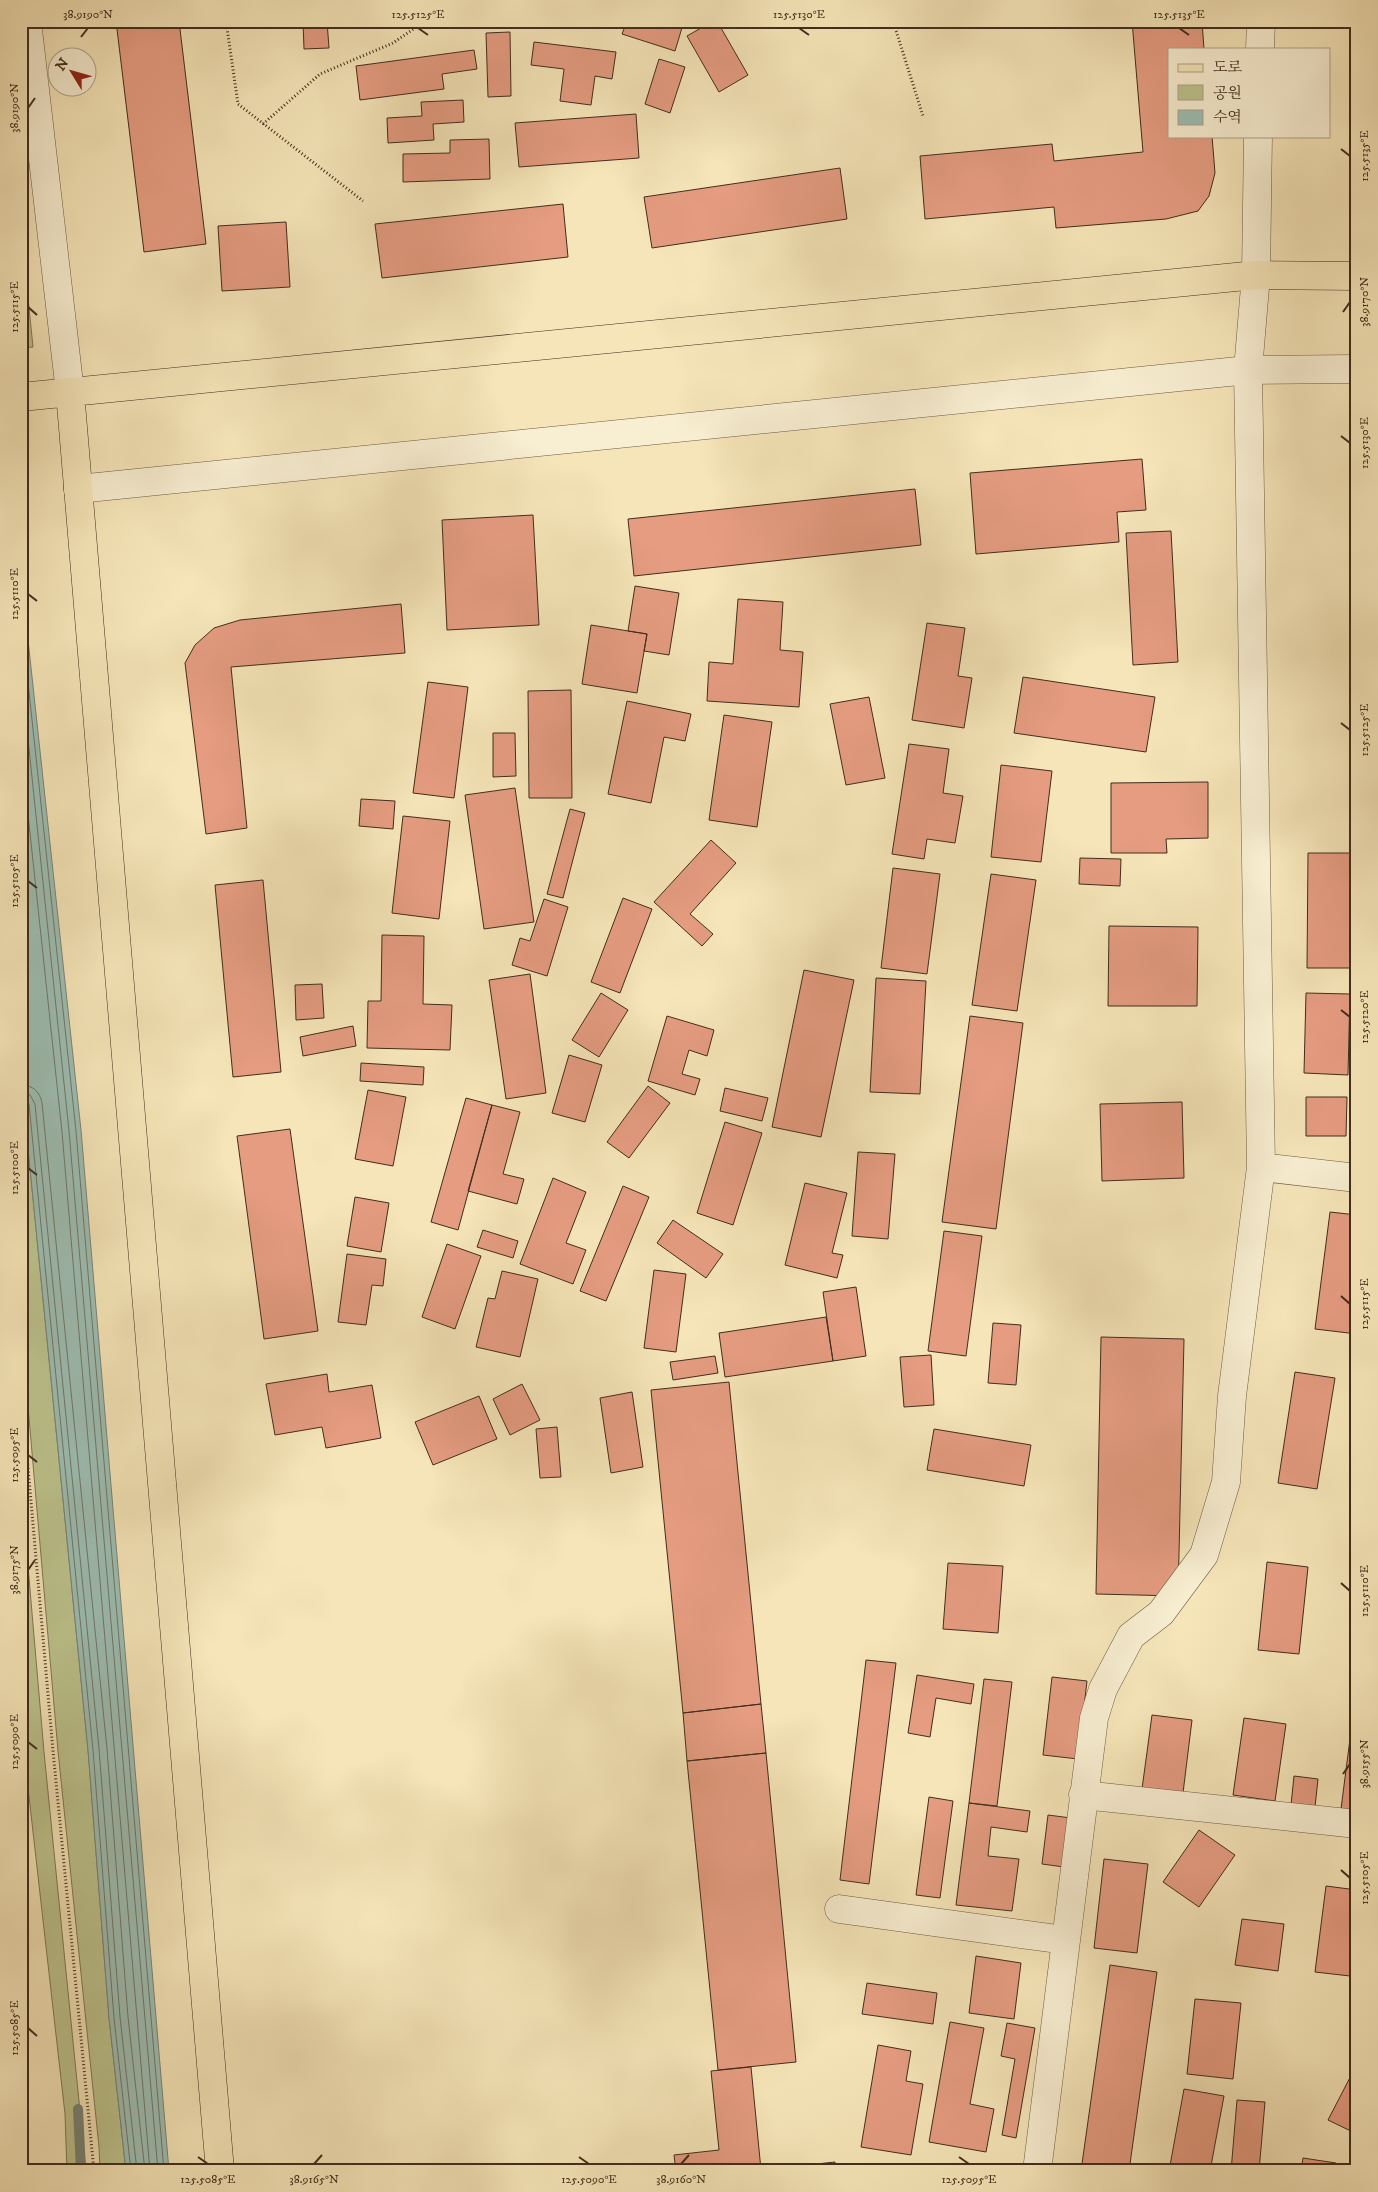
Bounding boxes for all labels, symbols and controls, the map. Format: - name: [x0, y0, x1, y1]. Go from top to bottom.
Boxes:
- text: 38.9190°N: [63, 7, 113, 22]
- text: 125.5125°E: [391, 7, 445, 22]
- text: 125.5130°E: [773, 7, 826, 22]
- text: 125.5135°E: [1153, 7, 1205, 22]
- north arrow: [48, 48, 98, 98]
- legend: [1168, 48, 1330, 138]
- text: N: [52, 54, 73, 75]
- text: 도로: [1213, 58, 1242, 77]
- text: 38.9190°N: [7, 83, 22, 133]
- text: 공원: [1213, 84, 1242, 103]
- text: 수역: [1213, 108, 1242, 127]
- text: 125.5135°E: [1357, 130, 1372, 182]
- text: 38.9170°N: [1357, 277, 1372, 327]
- text: 125.5115°E: [7, 281, 22, 333]
- text: 125.5130°E: [1357, 416, 1372, 469]
- text: 125.5110°E: [7, 567, 22, 620]
- text: 125.5125°E: [1357, 703, 1372, 757]
- text: 125.5105°E: [7, 854, 22, 908]
- text: 125.5120°E: [1357, 990, 1372, 1044]
- text: 125.5100°E: [7, 1140, 22, 1195]
- text: 125.5115°E: [1357, 1278, 1372, 1330]
- text: 125.5095°E: [7, 1427, 22, 1483]
- text: 38.9175°N: [7, 1545, 22, 1595]
- text: 125.5110°E: [1357, 1564, 1372, 1617]
- text: 125.5090°E: [7, 1714, 22, 1770]
- text: 38.9155°N: [1357, 1739, 1372, 1789]
- text: 125.5105°E: [1357, 1851, 1372, 1905]
- text: 125.5085°E: [7, 2000, 22, 2056]
- text: 125.5085°E: [180, 2172, 236, 2187]
- text: 38.9165°N: [289, 2172, 339, 2187]
- text: 125.5090°E: [561, 2172, 617, 2187]
- text: 38.9160°N: [656, 2172, 706, 2187]
- text: 125.5095°E: [941, 2172, 997, 2187]

